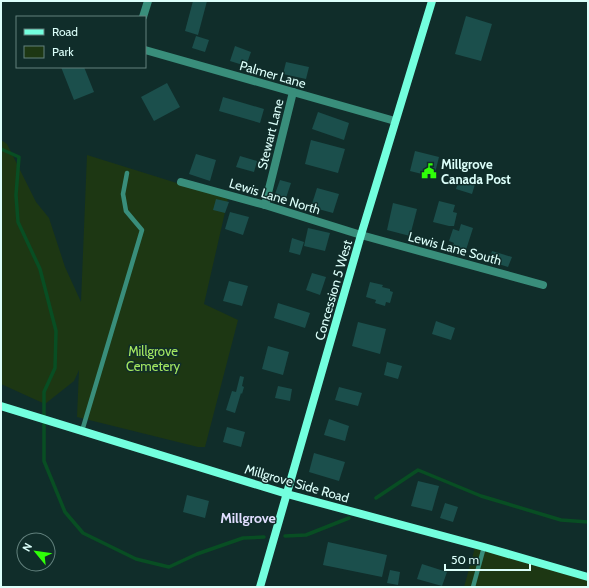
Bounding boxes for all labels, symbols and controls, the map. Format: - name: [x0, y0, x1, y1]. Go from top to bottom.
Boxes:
- legend: [16, 16, 146, 68]
- text: Road: [52, 24, 78, 39]
- text: Park: [52, 44, 74, 59]
- street label: Palmer Lane: [238, 57, 308, 91]
- street label: Stewart Lane: [254, 97, 287, 171]
- place label: Millgrove Canada Post: [441, 156, 511, 187]
- public building icon: Millgrove Canada Post: [420, 162, 438, 180]
- street label: Lewis Lane North: [227, 174, 323, 218]
- street label: Lewis Lane South: [407, 228, 503, 268]
- street label: Concession 5 West: [311, 237, 355, 342]
- park label: Millgrove Cemetery: [126, 343, 181, 374]
- street label: Millgrove Side Road: [243, 460, 351, 506]
- district label: Millgrove: [220, 509, 276, 527]
- north arrow: [16, 532, 56, 572]
- text: N: [19, 540, 35, 554]
- scale bar: [445, 546, 530, 572]
- text: 50 m: [451, 552, 479, 567]

